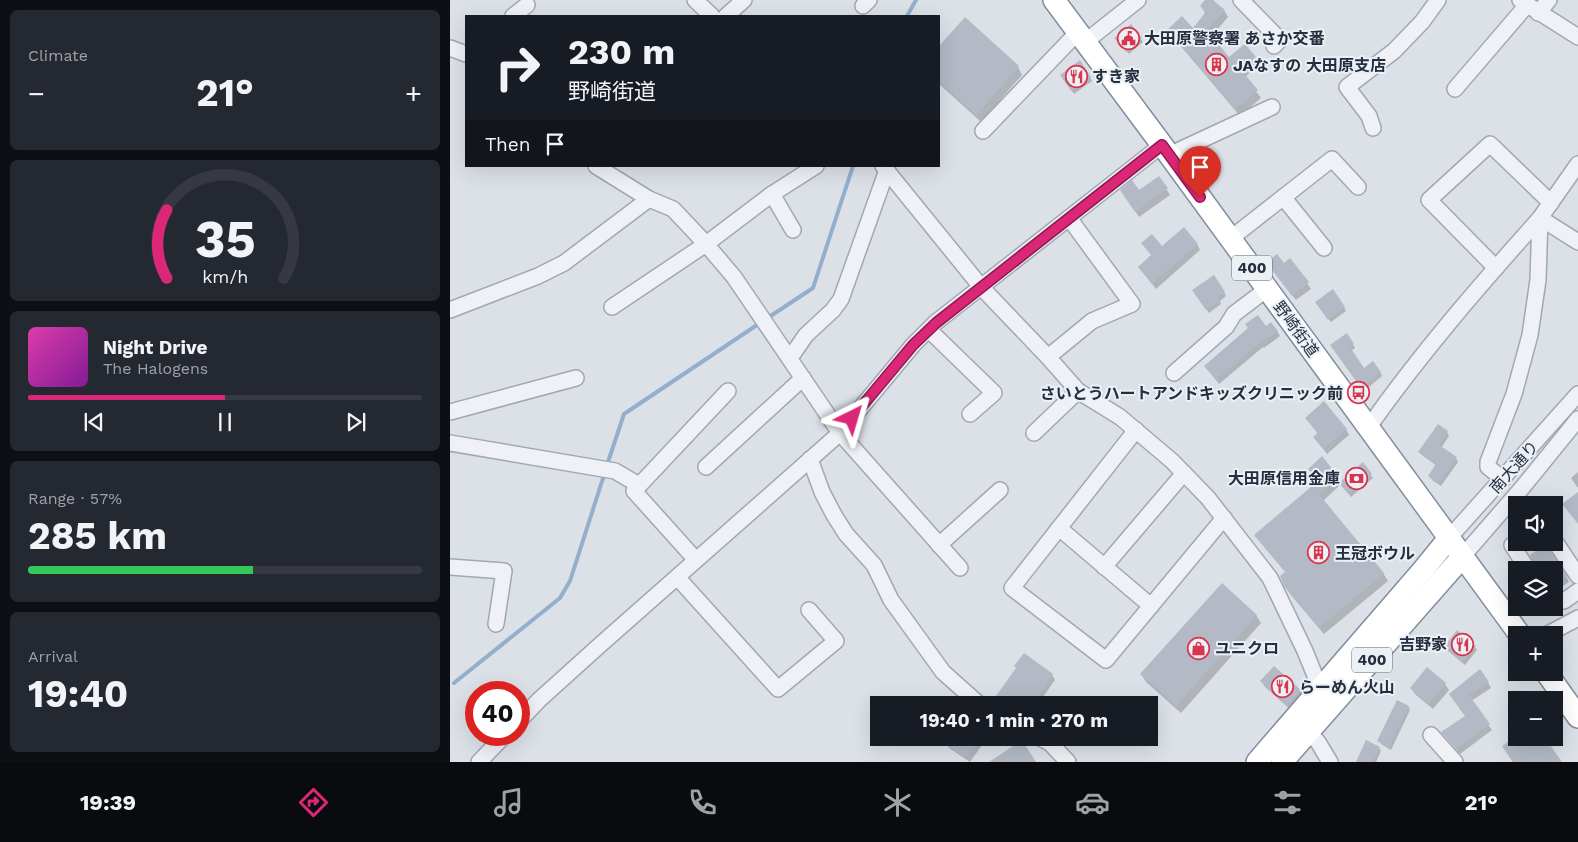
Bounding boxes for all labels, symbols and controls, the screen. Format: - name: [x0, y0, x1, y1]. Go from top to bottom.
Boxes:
- public building icon: 大田原警察署 あさか交番: [1116, 26, 1140, 50]
- place label: 大田原警察署 あさか交番: [1144, 29, 1325, 48]
- text: 230 m: [568, 31, 675, 73]
- icon: right: [485, 35, 550, 100]
- text: Climate: [28, 46, 88, 65]
- building icon: JAなすの 大田原支店: [1205, 53, 1229, 77]
- place label: JAなすの 大田原支店: [1233, 56, 1386, 75]
- restaurant icon: すき家: [1064, 64, 1088, 88]
- place label: すき家: [1092, 67, 1140, 86]
- text: 21°: [196, 71, 254, 115]
- text: −: [28, 77, 45, 110]
- text: +: [405, 77, 422, 110]
- text: 野崎街道: [568, 79, 656, 104]
- icon: arrive: [541, 130, 569, 158]
- text: Then: [485, 133, 531, 156]
- pin: [1179, 146, 1221, 197]
- icon: arrive: [1186, 153, 1214, 181]
- text: 35: [194, 209, 256, 270]
- road number: 400: [1232, 256, 1272, 280]
- text: km/h: [202, 266, 248, 287]
- street label: 野崎街道: [1270, 298, 1322, 360]
- text: Night Drive: [103, 336, 208, 359]
- text: The Halogens: [103, 359, 208, 378]
- bus stop icon: さいとうハートアンドキッズクリニック前: [1347, 381, 1371, 405]
- place label: さいとうハートアンドキッズクリニック前: [1040, 384, 1343, 403]
- position arrow: [825, 391, 877, 443]
- icon: previous: [80, 408, 108, 436]
- icon: pause: [211, 408, 239, 436]
- icon: next: [342, 408, 370, 436]
- street label: 南大通り: [1486, 437, 1542, 497]
- bank icon: 大田原信用金庫: [1344, 466, 1368, 490]
- place label: 大田原信用金庫: [1228, 469, 1340, 488]
- text: Range · 57%: [28, 489, 122, 508]
- map controls: [1508, 496, 1563, 746]
- button: sound: [1508, 496, 1563, 551]
- text: 285 km: [28, 514, 167, 558]
- building icon: 王冠ボウル: [1307, 541, 1331, 565]
- place label: 王冠ボウル: [1335, 544, 1415, 563]
- button: layers: [1508, 561, 1563, 616]
- button: +: [1508, 626, 1563, 681]
- restaurant icon: 吉野家: [1451, 632, 1475, 656]
- place label: 吉野家: [1399, 635, 1447, 654]
- shop icon: ユニクロ: [1187, 636, 1211, 660]
- place label: ユニクロ: [1215, 639, 1279, 658]
- text: Arrival: [28, 647, 78, 666]
- road number: 400: [1352, 648, 1392, 672]
- text: 19:40: [28, 672, 128, 716]
- restaurant icon: らーめん火山: [1271, 675, 1295, 699]
- place label: らーめん火山: [1299, 678, 1395, 697]
- speed limit sign: 40: [465, 681, 530, 746]
- button: −: [1508, 691, 1563, 746]
- text: 19:40 · 1 min · 270 m: [920, 709, 1108, 732]
- icon: directions: [296, 785, 331, 820]
- icon: music: [491, 785, 526, 820]
- icon: phone: [685, 785, 720, 820]
- icon: climate: [880, 785, 915, 820]
- icon: car: [1075, 785, 1110, 820]
- icon: filters: [1270, 785, 1305, 820]
- text: 19:39: [80, 790, 136, 815]
- text: 21°: [1465, 790, 1498, 815]

